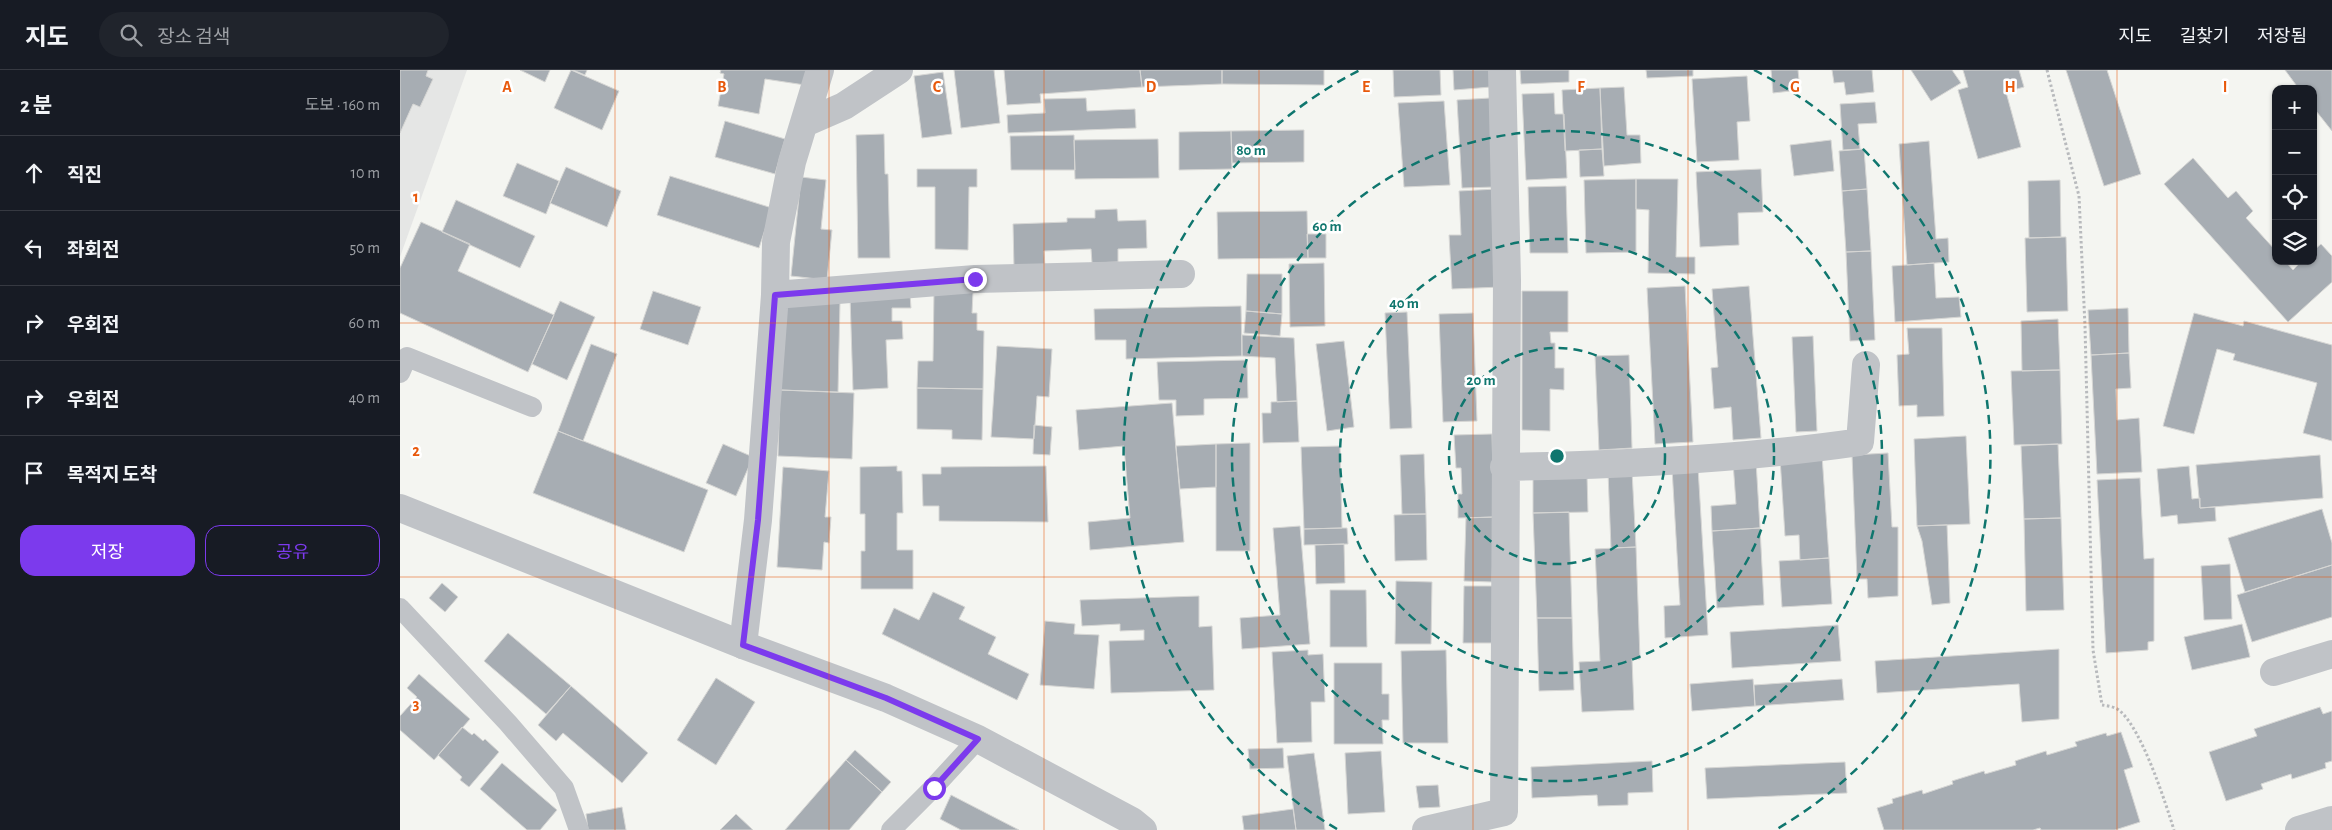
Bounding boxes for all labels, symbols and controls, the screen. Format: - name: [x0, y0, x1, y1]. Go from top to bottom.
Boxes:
- search box: [99, 12, 449, 57]
- icon: search: [117, 21, 145, 49]
- text: 지도: [25, 26, 69, 50]
- text: 장소 검색: [157, 28, 230, 47]
- text: 지도: [2119, 28, 2152, 46]
- text: 길찾기: [2180, 28, 2229, 46]
- text: 저장됨: [2257, 28, 2307, 46]
- text: A: [502, 79, 512, 95]
- text: B: [717, 79, 727, 95]
- text: C: [933, 79, 942, 95]
- text: D: [1146, 79, 1157, 95]
- text: E: [1362, 79, 1370, 95]
- text: F: [1577, 79, 1585, 95]
- text: G: [1790, 79, 1800, 95]
- text: H: [2004, 79, 2016, 95]
- text: I: [2223, 79, 2227, 95]
- map controls: [2272, 85, 2317, 265]
- button: +: [2272, 85, 2317, 130]
- text: 2 분: [20, 95, 52, 116]
- text: 도보 · 160 m: [305, 97, 380, 113]
- button: −: [2272, 130, 2317, 175]
- text: 80 m: [1236, 143, 1266, 158]
- icon: ahead: [20, 159, 48, 187]
- text: 10 m: [351, 165, 380, 181]
- text: 직진: [67, 166, 102, 185]
- button: locate: [2272, 175, 2317, 220]
- text: 1: [413, 189, 419, 205]
- text: 60 m: [1312, 219, 1342, 234]
- button: layers: [2272, 220, 2317, 265]
- icon: left: [20, 234, 48, 262]
- text: 50 m: [349, 240, 380, 256]
- text: 좌회전: [67, 241, 119, 260]
- route end: [964, 268, 987, 291]
- text: 40 m: [1389, 296, 1419, 311]
- icon: right: [20, 309, 48, 337]
- text: 60 m: [349, 315, 380, 331]
- text: 우회전: [67, 316, 119, 335]
- text: 20 m: [1466, 373, 1496, 388]
- icon: right: [20, 384, 48, 412]
- text: 40 m: [348, 390, 380, 406]
- text: 우회전: [67, 391, 119, 410]
- text: 2: [412, 443, 420, 459]
- centre of rings: [1548, 447, 1566, 465]
- icon: arrive: [20, 459, 48, 487]
- text: 목적지 도착: [67, 466, 157, 485]
- button: 저장: [20, 525, 195, 576]
- button: 공유: [205, 525, 380, 576]
- text: 3: [413, 696, 420, 712]
- route start: [923, 777, 946, 800]

